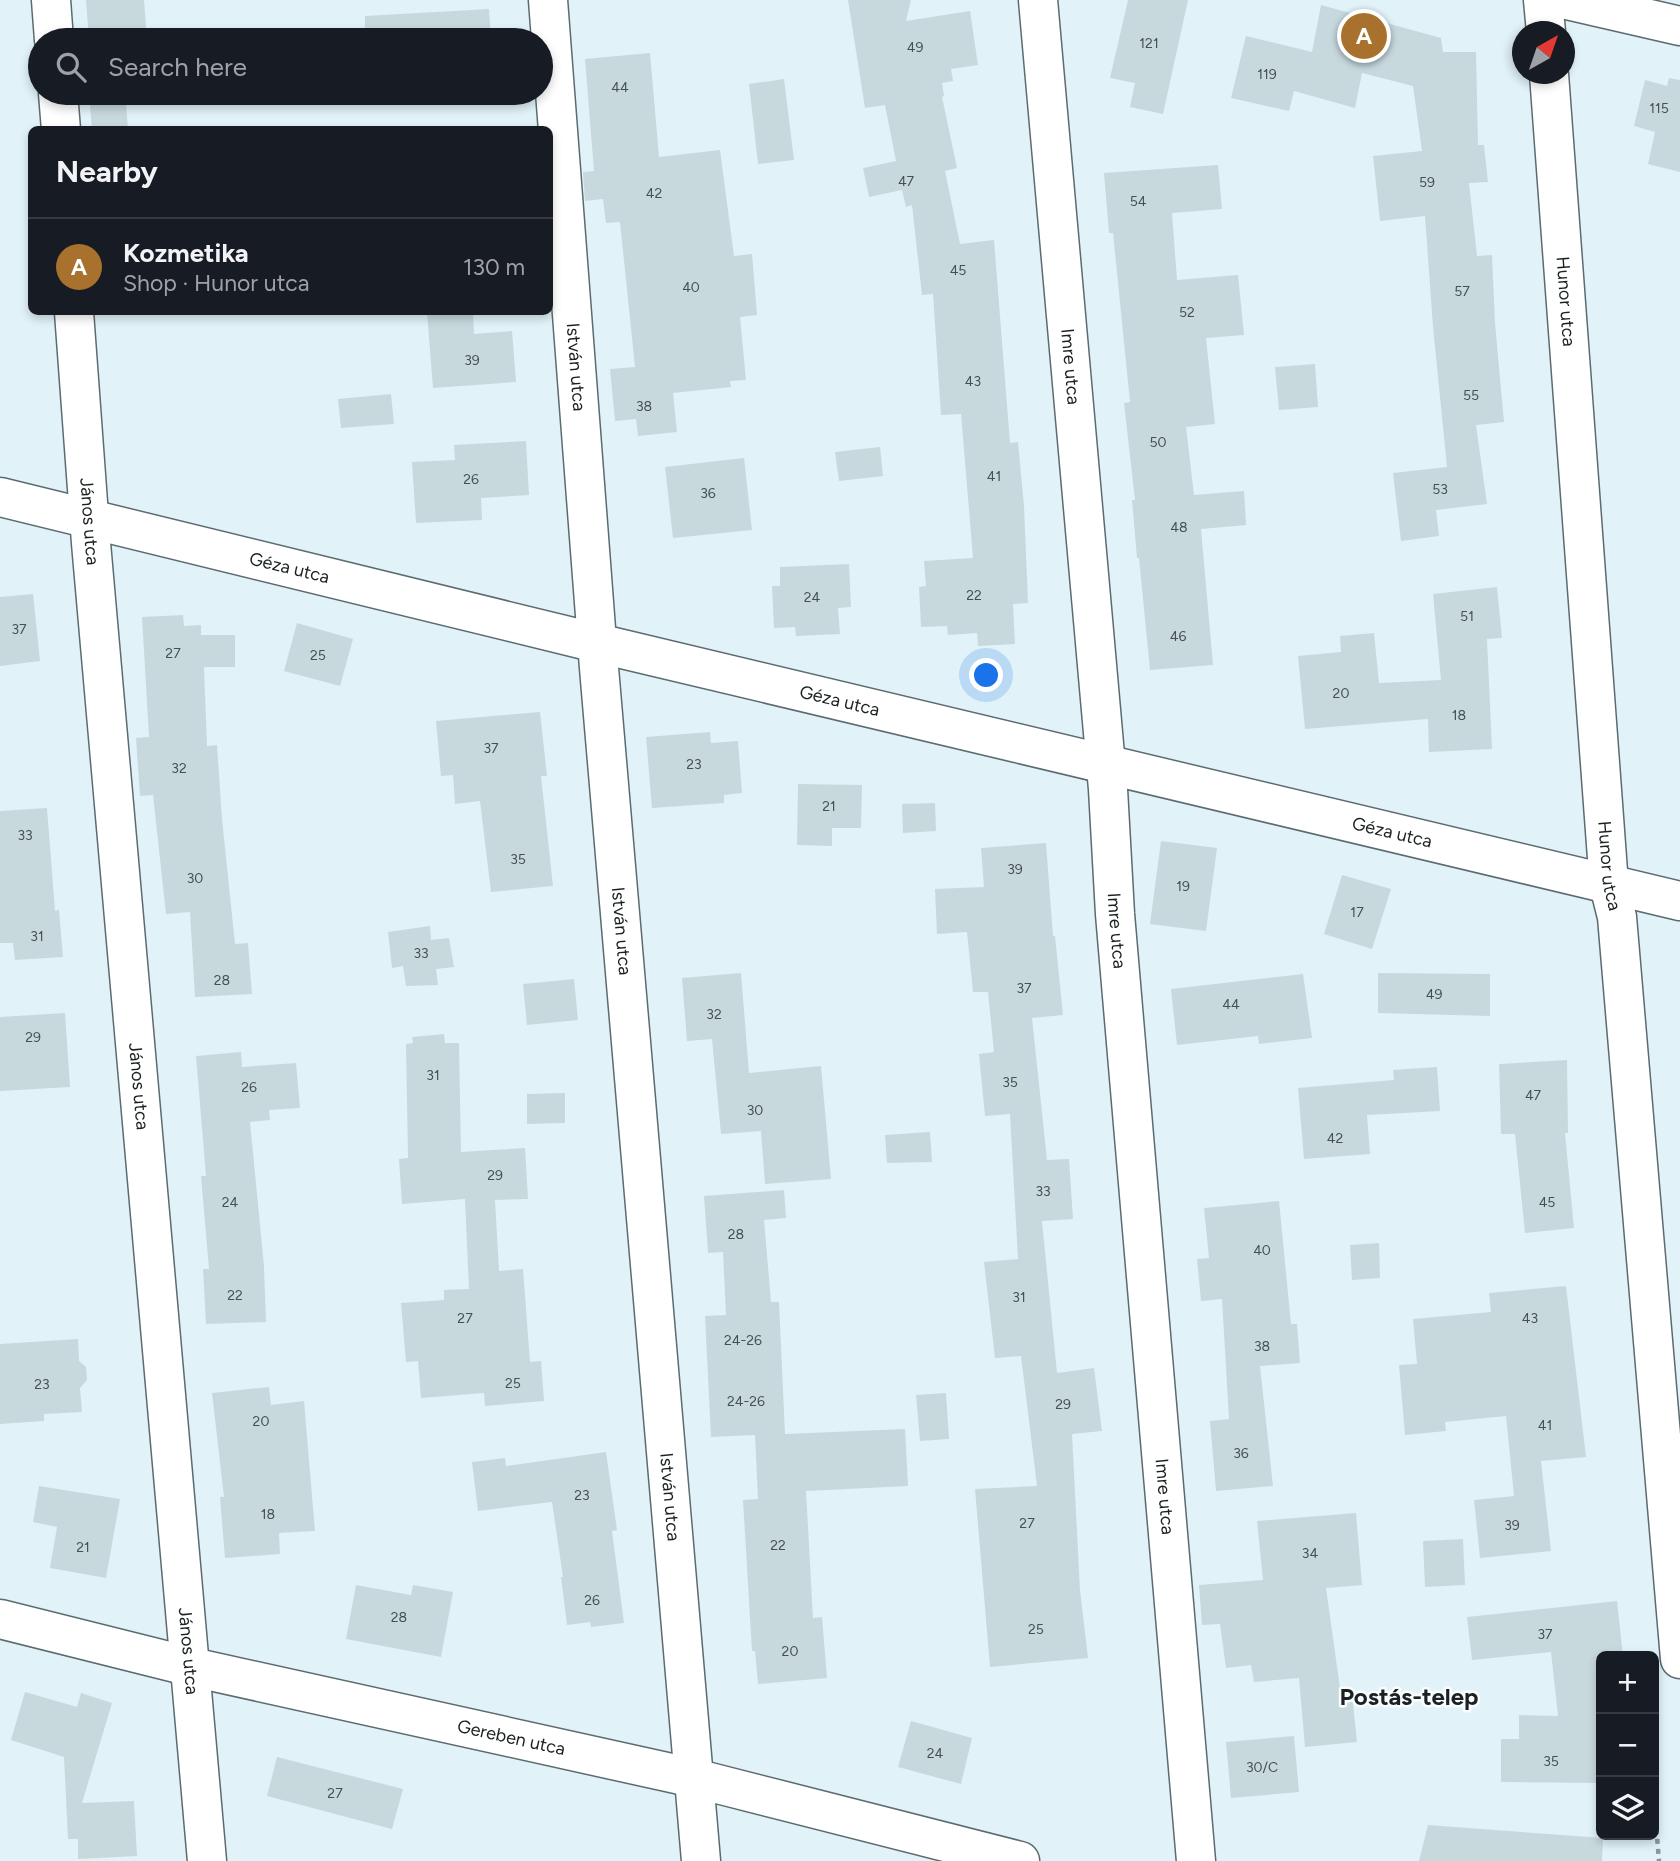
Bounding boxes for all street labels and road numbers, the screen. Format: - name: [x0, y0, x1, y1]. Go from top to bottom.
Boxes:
- street label: Hunor utca: [1552, 256, 1580, 347]
- street label: István utca: [562, 322, 590, 412]
- street label: Imre utca: [1056, 328, 1085, 406]
- street label: János utca: [75, 477, 104, 566]
- street label: Géza utca: [247, 547, 332, 588]
- street label: Géza utca: [797, 681, 882, 721]
- street label: Géza utca: [1350, 812, 1434, 853]
- street label: Hunor utca: [1593, 820, 1626, 913]
- street label: István utca: [607, 886, 636, 976]
- street label: Imre utca: [1103, 892, 1131, 970]
- street label: János utca: [124, 1042, 154, 1131]
- street label: István utca: [655, 1452, 685, 1542]
- street label: Imre utca: [1151, 1458, 1179, 1536]
- street label: János utca: [174, 1607, 203, 1696]
- street label: Gereben utca: [455, 1715, 567, 1760]

